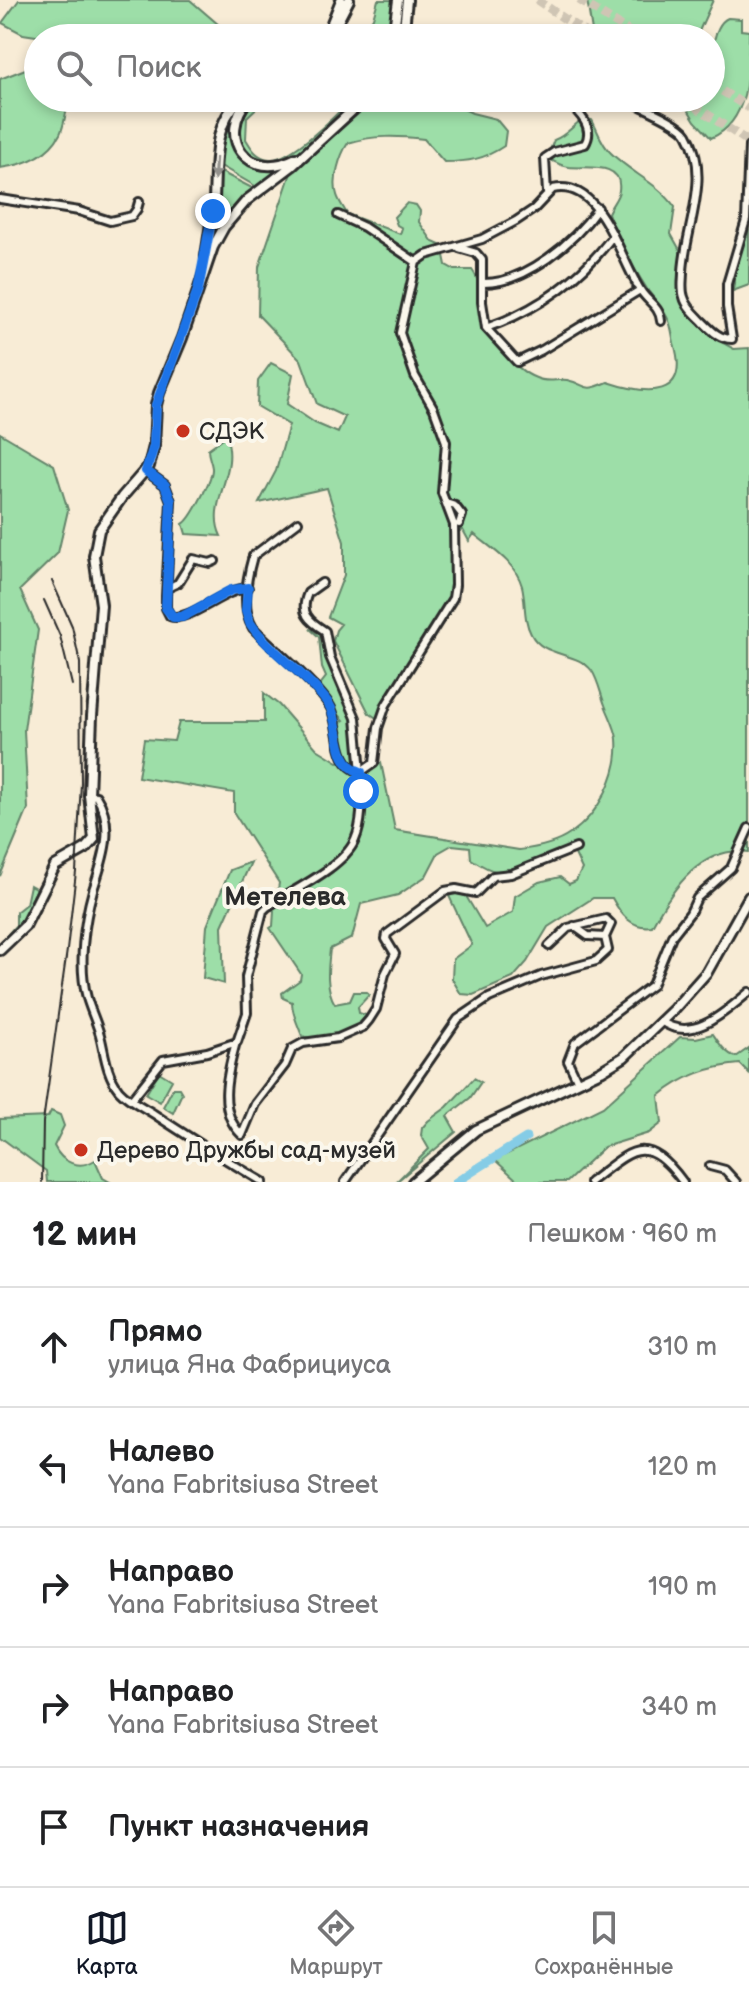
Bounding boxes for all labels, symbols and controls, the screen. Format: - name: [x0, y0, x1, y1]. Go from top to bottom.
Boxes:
- search box: [24, 24, 725, 112]
- icon: search: [52, 46, 96, 90]
- text: Поиск: [116, 50, 202, 86]
- one-way arrow: [208, 157, 221, 182]
- route end: [195, 193, 231, 229]
- place label: СДЭК: [199, 417, 265, 446]
- marker: СДЭК: [174, 422, 192, 440]
- route start: [343, 773, 379, 809]
- district label: Метелева: [224, 882, 347, 913]
- place label: Дерево Дружбы сад-музей: [97, 1136, 396, 1165]
- marker: Дерево Дружбы сад-музей: [72, 1141, 90, 1159]
- text: 12 мин: [32, 1214, 137, 1255]
- text: Пешком · 960 m: [527, 1219, 717, 1250]
- text: Прямо: [108, 1314, 202, 1350]
- icon: ahead: [32, 1325, 76, 1369]
- text: 310 m: [647, 1332, 717, 1363]
- text: улица Яна Фабрициуса: [108, 1350, 391, 1381]
- text: Налево: [108, 1434, 214, 1470]
- icon: left: [32, 1445, 76, 1489]
- text: 120 m: [648, 1452, 717, 1483]
- text: Yana Fabritsiusa Street: [108, 1470, 378, 1501]
- text: Направо: [108, 1554, 234, 1590]
- icon: right: [32, 1565, 76, 1609]
- text: 190 m: [648, 1572, 717, 1603]
- text: Yana Fabritsiusa Street: [108, 1590, 378, 1621]
- text: Направо: [108, 1674, 234, 1710]
- icon: right: [32, 1685, 76, 1729]
- text: 340 m: [641, 1692, 717, 1723]
- text: Yana Fabritsiusa Street: [108, 1710, 378, 1741]
- icon: arrive: [32, 1805, 76, 1849]
- text: Пункт назначения: [108, 1809, 369, 1845]
- tab: Карта: [76, 1906, 138, 1981]
- tab: Маршрут: [289, 1906, 383, 1981]
- tab: Сохранённые: [534, 1906, 673, 1981]

